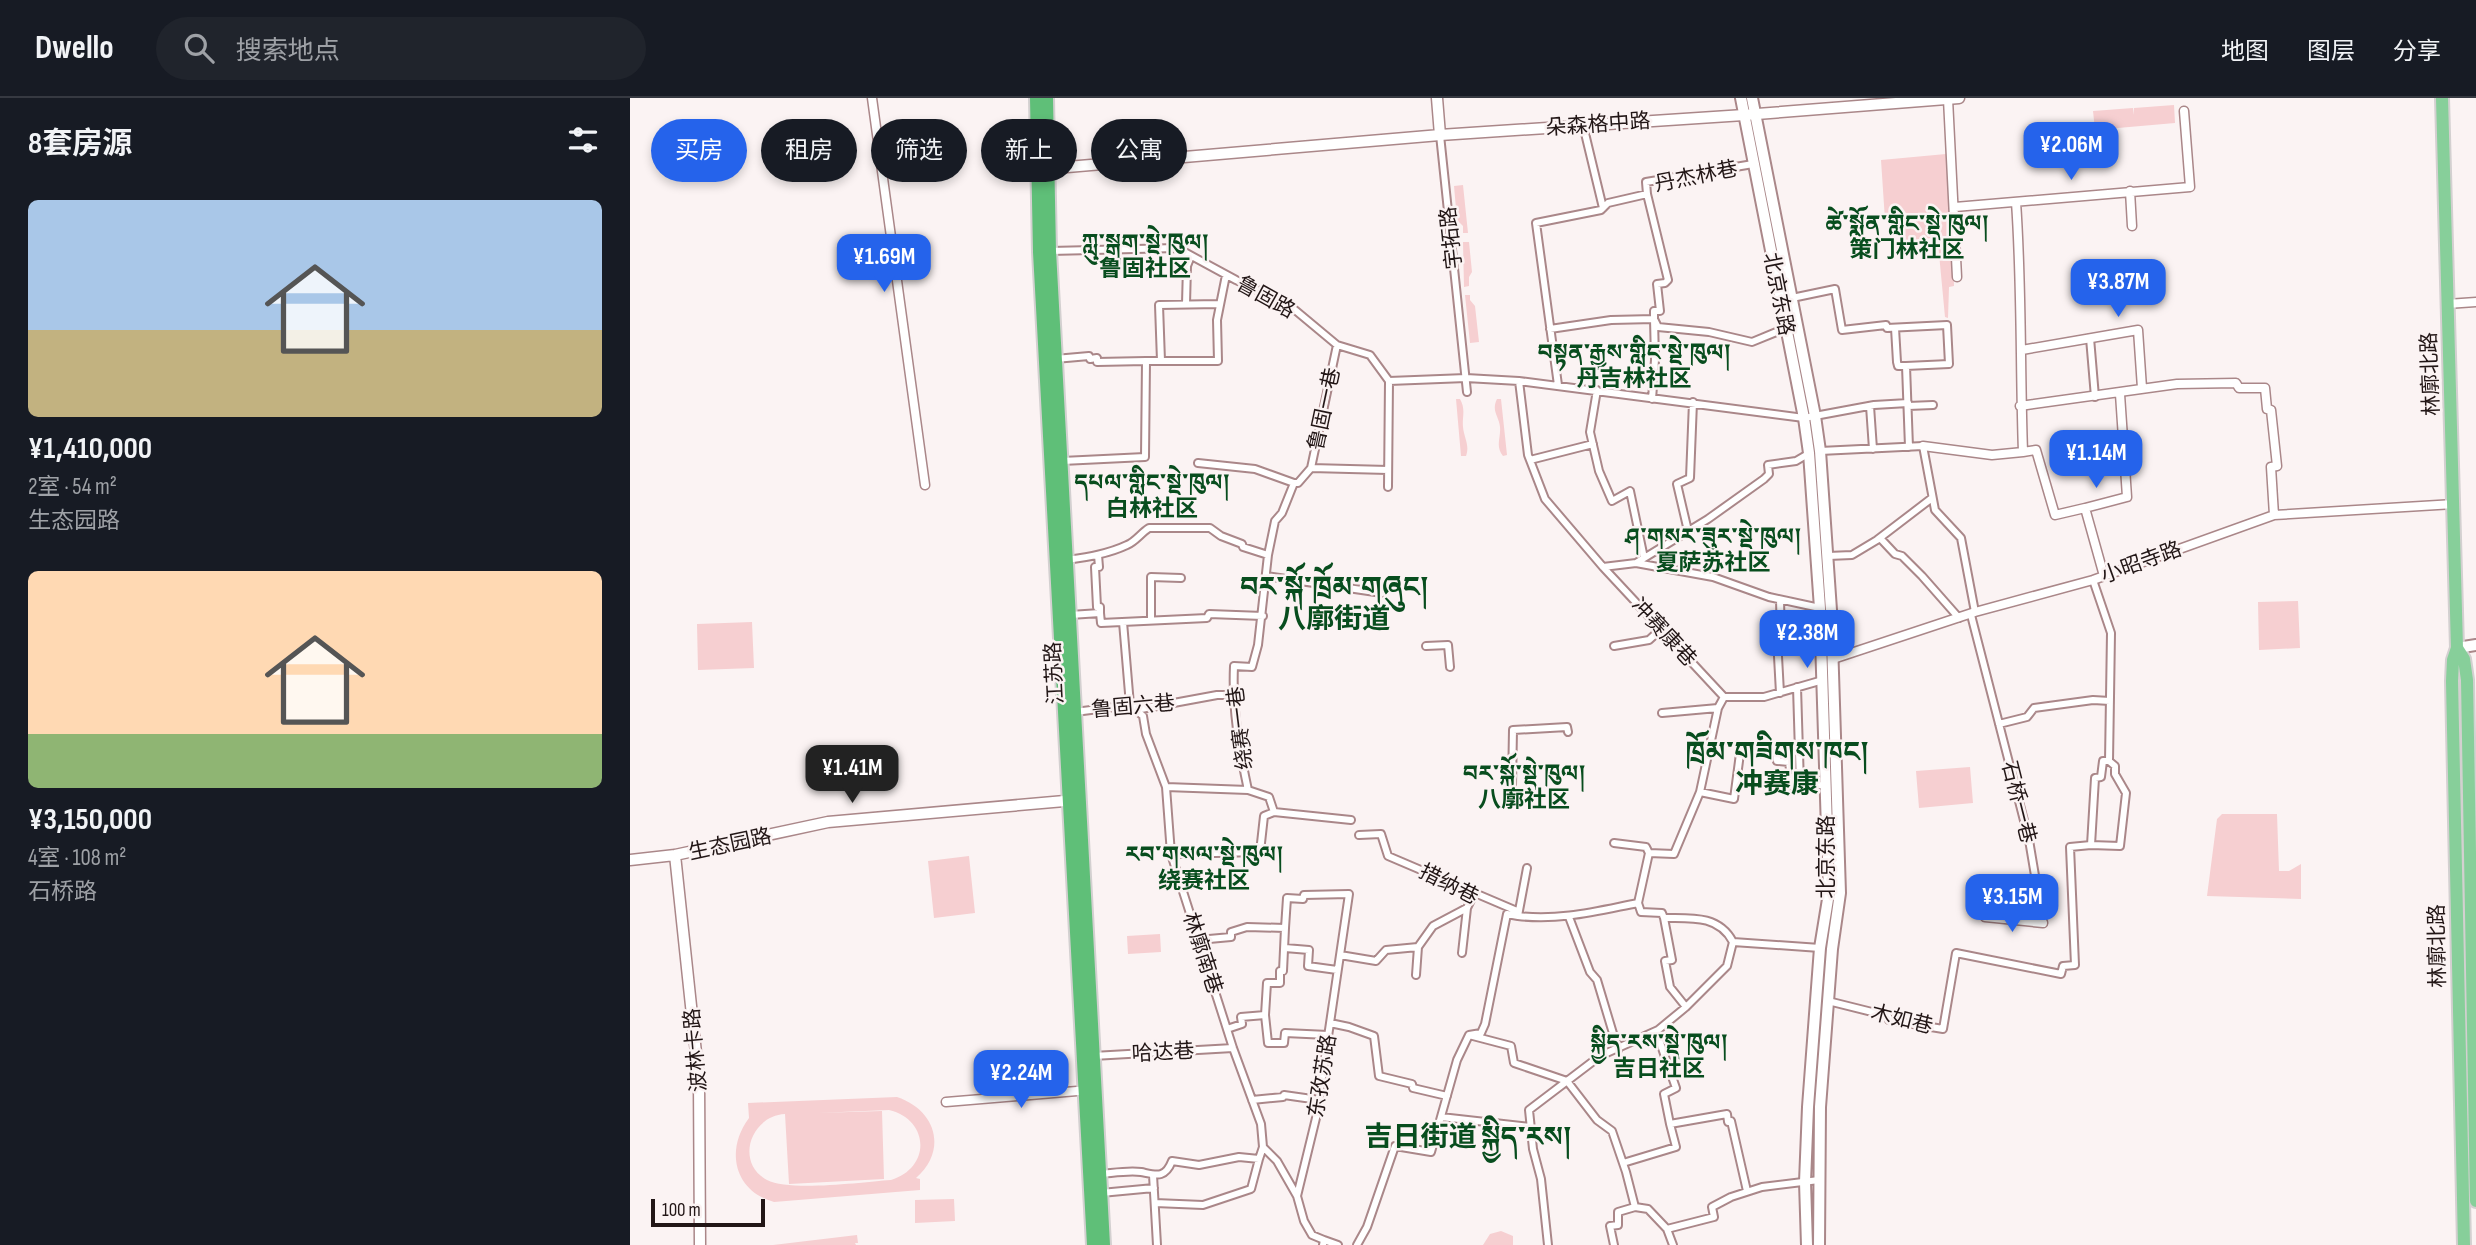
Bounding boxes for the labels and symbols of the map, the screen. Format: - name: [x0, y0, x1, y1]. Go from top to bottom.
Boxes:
- street label: 朵森格中路: [1545, 108, 1651, 141]
- pin: ¥2.06M: [2014, 122, 2128, 182]
- street label: 丹杰林巷: [1652, 156, 1740, 197]
- street label: 宇拓路: [1436, 205, 1467, 271]
- district label: ཚེ་སྨོན་གླིང་སྡེ་ཁུལ། 策门林社区: [1825, 205, 1989, 264]
- district label: ཀླུ་སྒུག་སྡེ་ཁུལ། 鲁固社区: [1081, 224, 1209, 283]
- pin: ¥1.69M: [827, 234, 941, 294]
- street label: 北京东路: [1758, 250, 1799, 338]
- pin: ¥3.87M: [2061, 260, 2175, 319]
- street label: 鲁固路: [1232, 271, 1299, 324]
- street label: 林廓北路: [2417, 332, 2444, 416]
- district label: བསྟན་རྒྱས་གླིང་སྡེ་ཁུལ། 丹吉林社区: [1537, 334, 1731, 393]
- street label: 鲁固一巷: [1304, 365, 1345, 453]
- pin: ¥1.14M: [2039, 430, 2153, 490]
- district label: དཔལ་གླིང་སྡེ་ཁུལ། 白林社区: [1074, 464, 1230, 523]
- district label: ཤ་གསར་ཟུར་སྡེ་ཁུལ། 夏萨苏社区: [1624, 518, 1801, 577]
- street label: 小昭寺路: [2097, 536, 2185, 589]
- district label: བར་སྐོ་ཁྲོམ་གཞུང། 八廓街道: [1240, 561, 1428, 636]
- street label: 冲赛康巷: [1626, 593, 1701, 672]
- pin: ¥2.38M: [1750, 610, 1864, 670]
- street label: 江苏路: [1040, 641, 1069, 705]
- street label: 绕赛一巷: [1223, 685, 1258, 771]
- street label: 鲁固六巷: [1090, 690, 1176, 723]
- district label: ཁྲོམ་གཟིགས་ཁང། 冲赛康: [1685, 729, 1869, 801]
- pin: ¥1.41M: [795, 746, 909, 805]
- district label: བར་སྐོ་སྡེ་ཁུལ། 八廓社区: [1463, 752, 1586, 814]
- street label: 石桥一巷: [1996, 758, 2041, 846]
- street label: 北京东路: [1814, 815, 1839, 899]
- street label: 生态园路: [686, 824, 774, 865]
- district label: རབ་གསལ་སྡེ་ཁུལ། 绕赛社区: [1125, 836, 1283, 895]
- street label: 措纳巷: [1415, 859, 1483, 910]
- pin: ¥3.15M: [1955, 874, 2069, 934]
- street label: 林廓北路: [2424, 904, 2451, 988]
- street label: 林廓南巷: [1178, 909, 1227, 997]
- street label: 木如巷: [1868, 1000, 1935, 1039]
- street label: 波林卡路: [679, 1007, 712, 1093]
- district label: སྐྱིད་རས་སྡེ་ཁུལ། 吉日社区: [1590, 1024, 1728, 1083]
- street label: 东孜苏路: [1304, 1033, 1341, 1120]
- street label: 哈达巷: [1131, 1038, 1195, 1067]
- pin: ¥2.24M: [964, 1051, 1078, 1110]
- district label: 吉日街道 སྐྱིད་རས།: [1365, 1115, 1571, 1163]
- scale bar: [651, 1196, 765, 1228]

